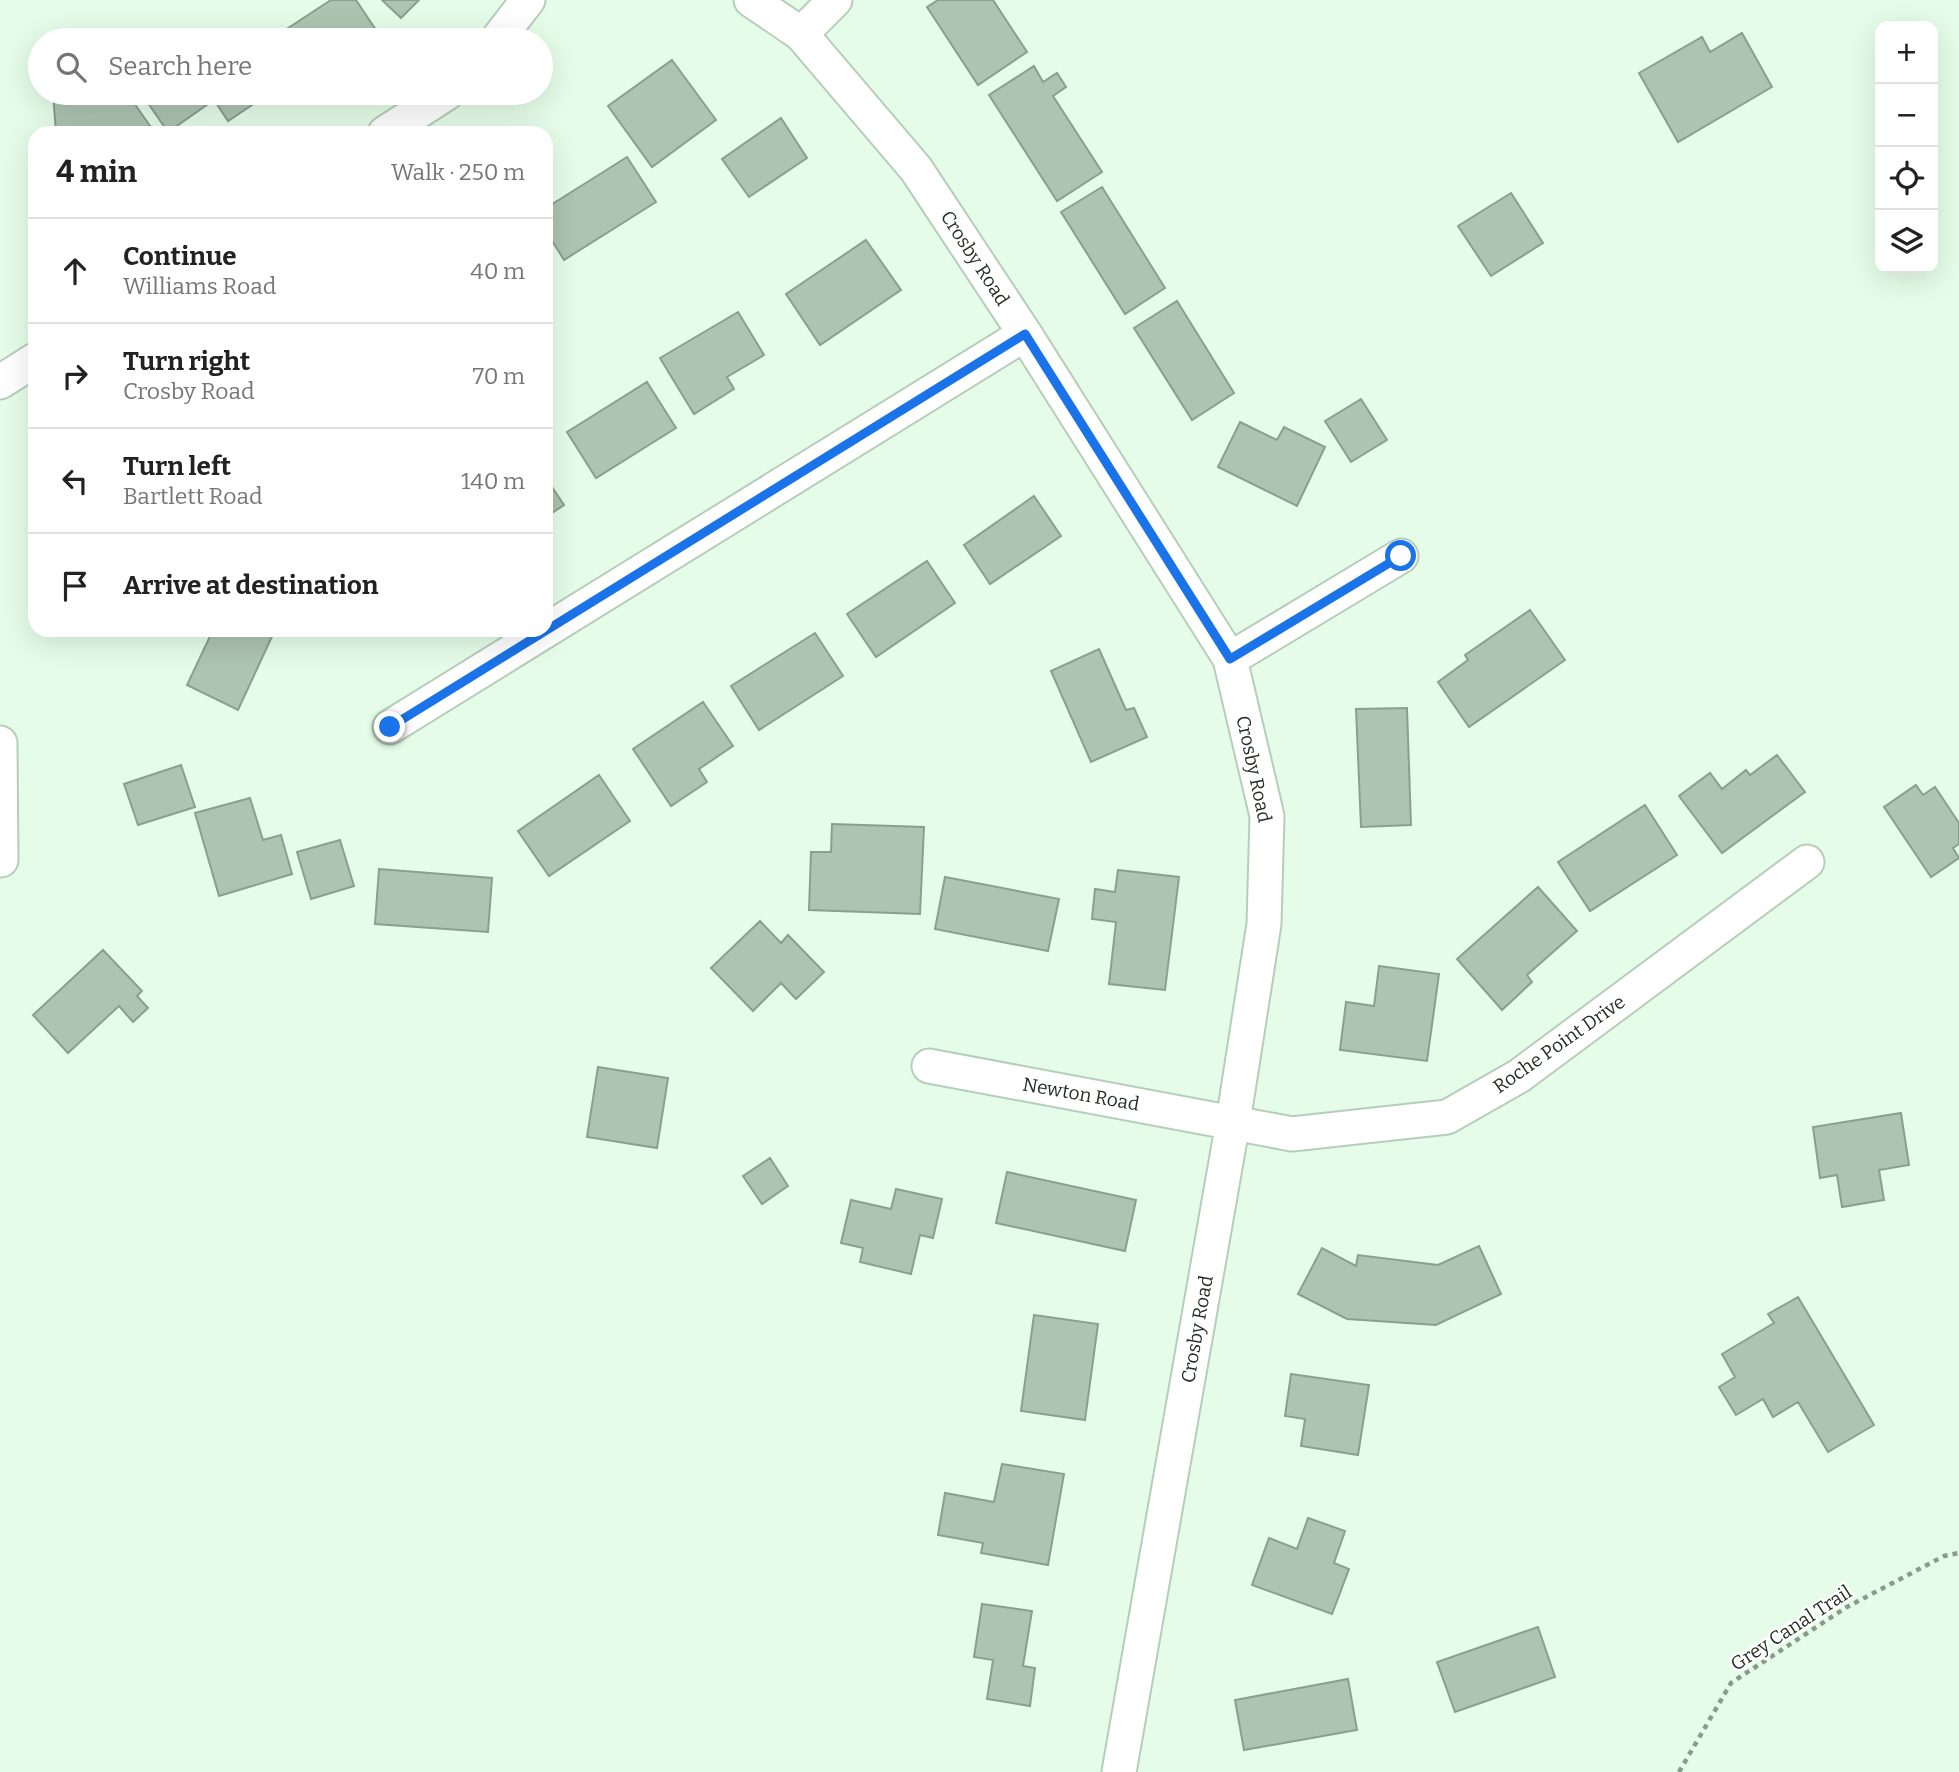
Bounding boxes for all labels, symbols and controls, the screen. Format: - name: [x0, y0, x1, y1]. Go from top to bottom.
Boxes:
- map controls: [1875, 21, 1938, 273]
- button: +: [1875, 21, 1938, 84]
- search box: [28, 28, 553, 105]
- icon: search: [52, 48, 90, 86]
- text: Search here: [108, 51, 252, 82]
- button: −: [1875, 84, 1938, 147]
- button: locate: [1875, 147, 1938, 210]
- text: 4 min: [56, 154, 137, 190]
- text: Walk · 250 m: [391, 158, 525, 186]
- street label: Crosby Road: [936, 206, 1014, 310]
- button: layers: [1875, 210, 1938, 273]
- text: Continue: [123, 241, 237, 272]
- icon: ahead: [56, 252, 94, 290]
- text: 40 m: [470, 257, 525, 285]
- text: Williams Road: [123, 272, 276, 300]
- text: Turn right: [123, 346, 250, 377]
- icon: right: [56, 357, 94, 395]
- text: 70 m: [473, 362, 525, 390]
- text: Crosby Road: [123, 377, 255, 405]
- text: Turn left: [123, 451, 231, 482]
- icon: left: [56, 462, 94, 500]
- text: 140 m: [461, 467, 525, 495]
- text: Bartlett Road: [123, 482, 263, 510]
- route start: [1385, 540, 1416, 571]
- icon: arrive: [56, 567, 94, 605]
- text: Arrive at destination: [123, 570, 378, 601]
- route end: [374, 711, 405, 742]
- street label: Crosby Road: [1231, 713, 1277, 825]
- street label: Roche Point Drive: [1489, 990, 1629, 1098]
- street label: Newton Road: [1021, 1072, 1141, 1116]
- street label: Crosby Road: [1176, 1273, 1218, 1385]
- street label: Grey Canal Trail: [1726, 1580, 1856, 1676]

